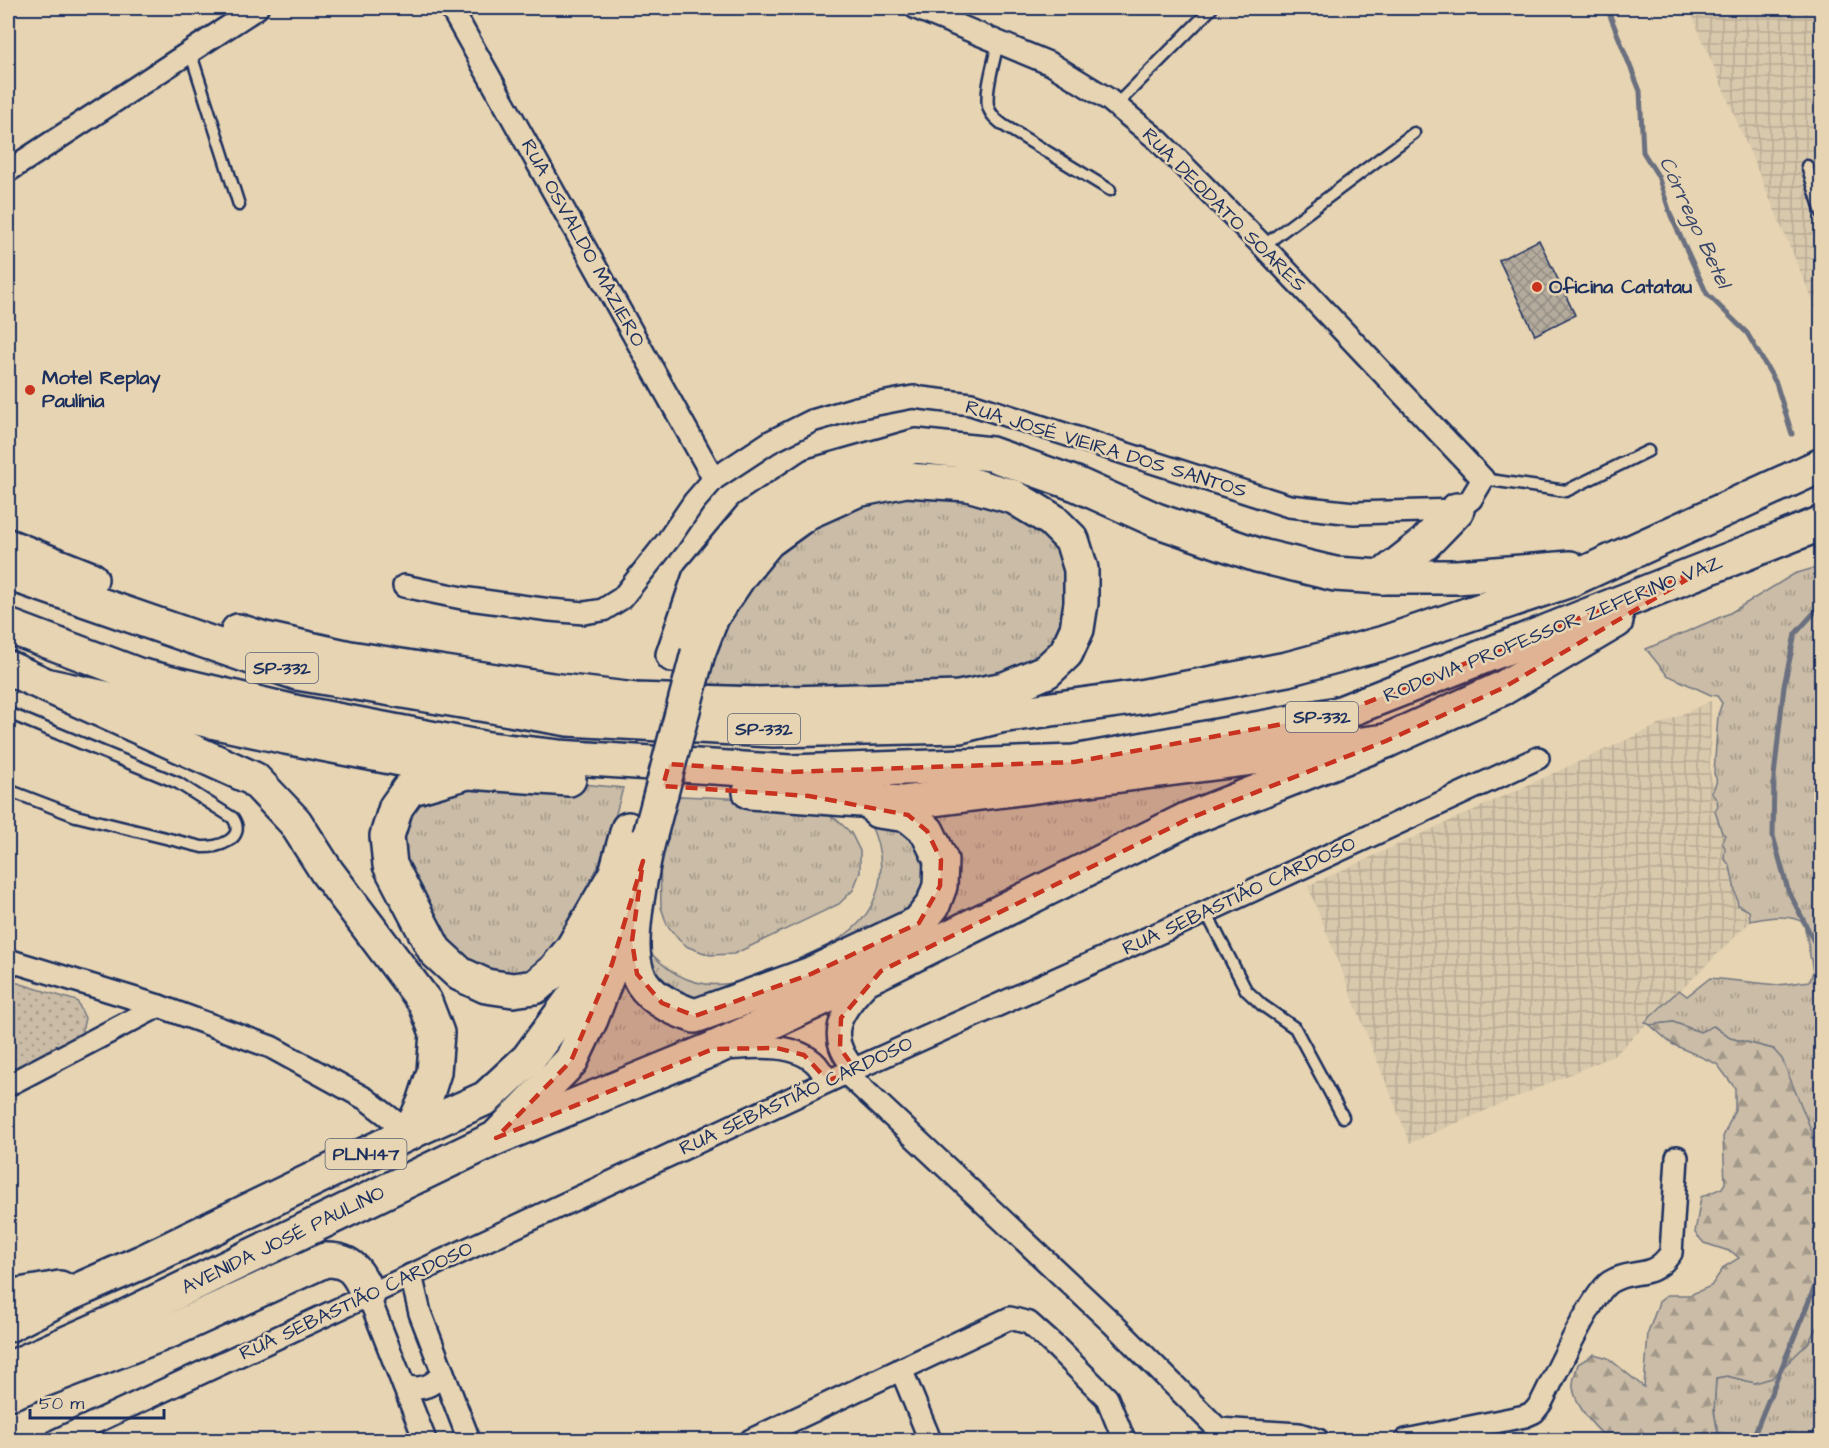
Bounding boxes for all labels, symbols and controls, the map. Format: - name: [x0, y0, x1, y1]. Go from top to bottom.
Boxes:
- street label: RUA DEODATO SOARES: [1136, 122, 1313, 299]
- street label: RUA OSVALDO MAZIERO: [514, 134, 652, 352]
- water label: Córrego Betel: [1651, 152, 1739, 295]
- place label: Oficina Catatau: [1549, 273, 1692, 301]
- marker: Oficina Catatau: [1530, 280, 1544, 294]
- place label: Motel Replay Paulínia: [42, 364, 160, 415]
- marker: Motel Replay Paulínia: [23, 383, 37, 397]
- street label: RUA JOSÉ VIEIRA DOS SANTOS: [962, 393, 1250, 505]
- street label: RODOVIA PROFESSOR ZEFERINO VAZ: [1379, 548, 1727, 710]
- road number: SP-332: [246, 653, 318, 683]
- road number: SP-332: [1286, 702, 1358, 732]
- road number: SP-332: [728, 714, 800, 744]
- street label: RUA SEBASTIÃO CARDOSO: [1118, 830, 1360, 962]
- street label: RUA SEBASTIÃO CARDOSO: [675, 1030, 917, 1162]
- road number: PLN-147: [326, 1139, 406, 1169]
- street label: AVENIDA JOSÉ PAULINO: [177, 1179, 389, 1301]
- street label: RUA SEBASTIÃO CARDOSO: [235, 1235, 477, 1367]
- scale bar: [30, 1382, 164, 1420]
- text: 50 m: [39, 1391, 84, 1416]

